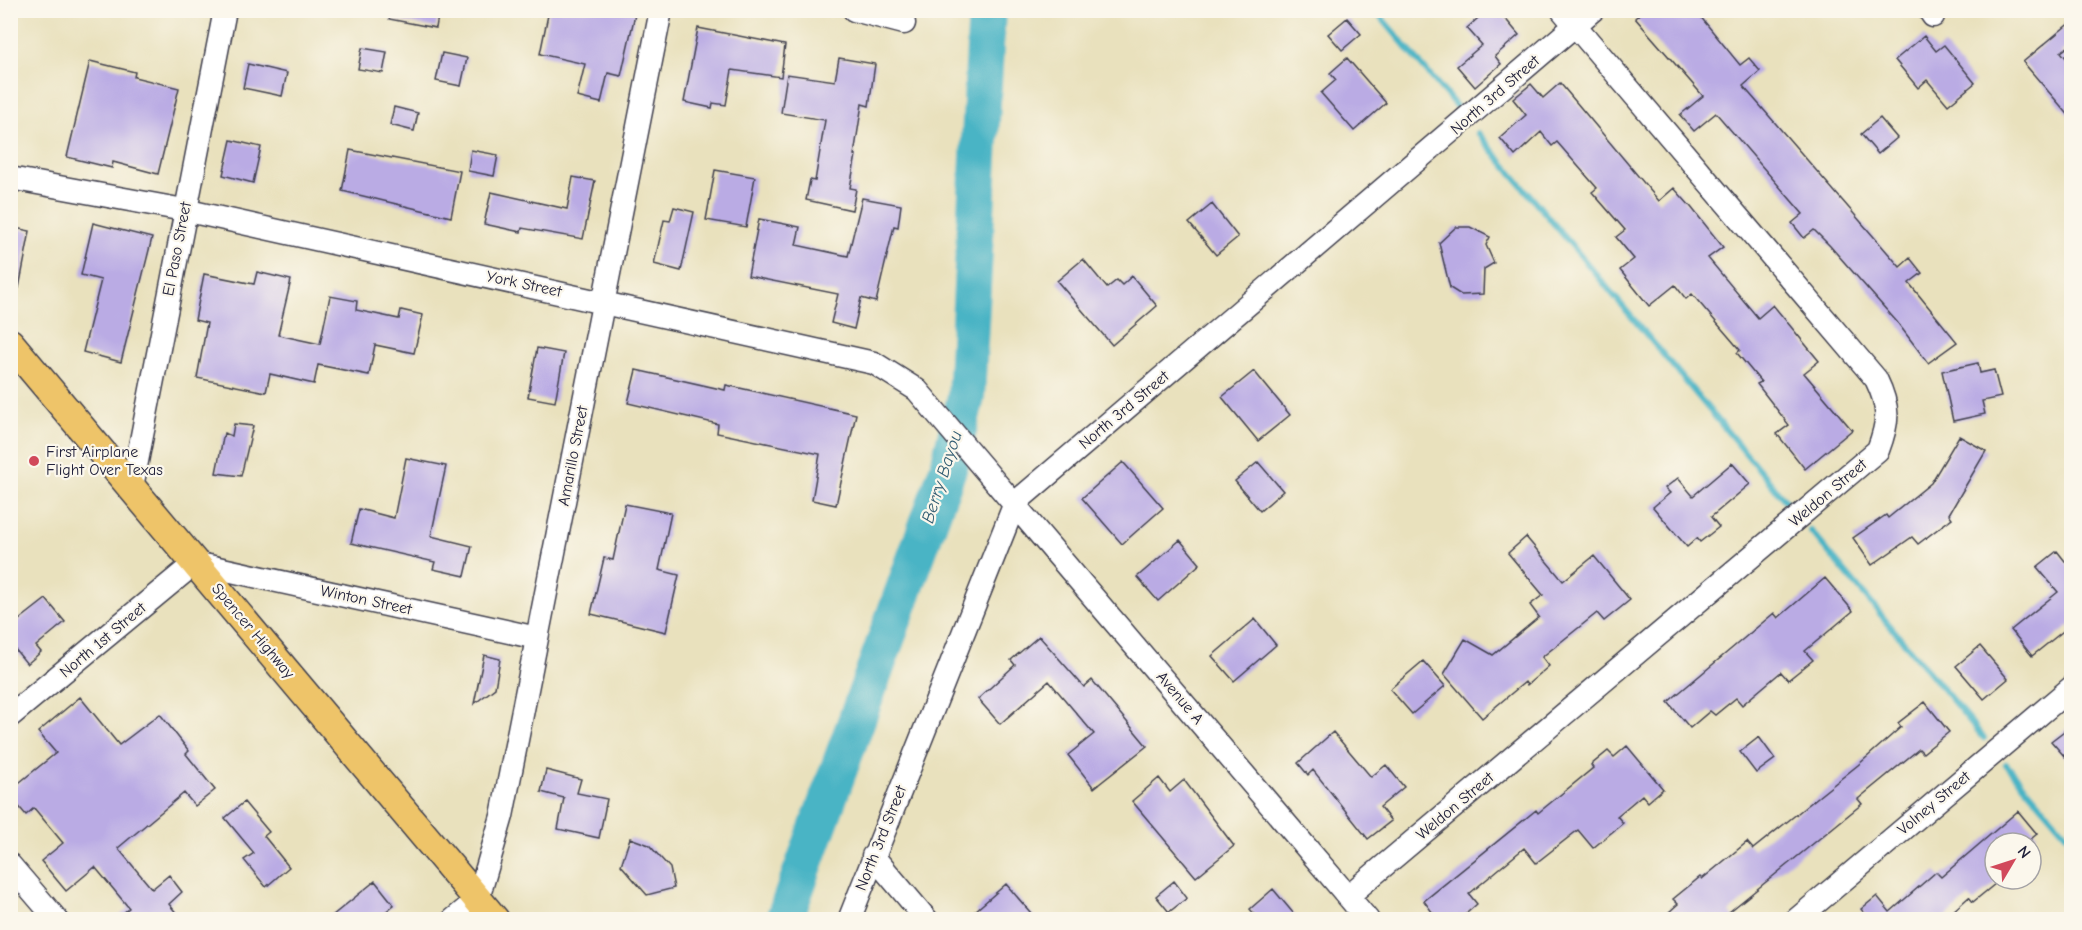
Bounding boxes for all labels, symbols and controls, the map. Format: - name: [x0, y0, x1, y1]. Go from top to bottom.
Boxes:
- street label: North 3rd Street: [1447, 51, 1543, 138]
- street label: El Paso Street: [159, 200, 195, 298]
- street label: York Street: [485, 267, 564, 301]
- street label: North 3rd Street: [1075, 367, 1173, 453]
- street label: Amarillo Street: [554, 404, 592, 508]
- water label: Berry Bayou: [917, 428, 967, 526]
- place label: First Airplane Flight Over Texas: [46, 443, 163, 479]
- marker: First Airplane Flight Over Texas: [27, 454, 41, 468]
- street label: Weldon Street: [1786, 455, 1871, 531]
- street label: Spencer Highway: [208, 580, 299, 683]
- street label: Winton Street: [319, 582, 414, 619]
- street label: North 1st Street: [56, 599, 150, 681]
- street label: Avenue A: [1153, 668, 1207, 728]
- street label: Volney Street: [1894, 767, 1974, 839]
- street label: Weldon Street: [1413, 768, 1498, 844]
- street label: North 3rd Street: [852, 782, 910, 893]
- north arrow: [1983, 831, 2043, 891]
- text: N: [2014, 842, 2034, 862]

